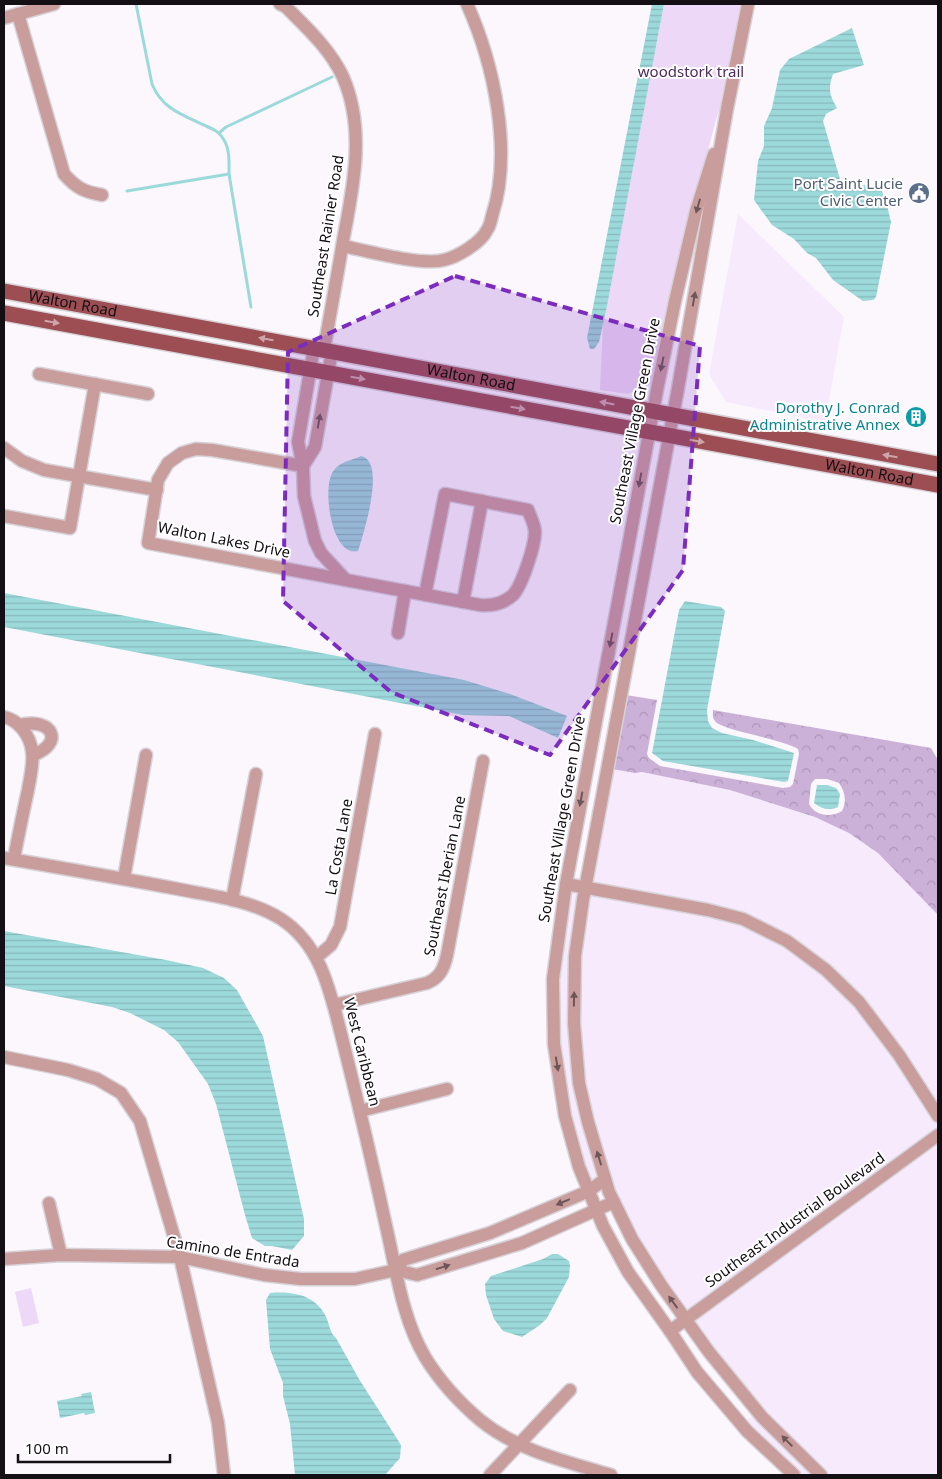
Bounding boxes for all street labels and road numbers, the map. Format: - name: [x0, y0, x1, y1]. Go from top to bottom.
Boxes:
- street label: Southeast Rainier Road: [302, 153, 348, 318]
- street label: Walton Road: [27, 285, 119, 321]
- street label: Southeast Village Green Drive: [604, 316, 664, 525]
- street label: Walton Road: [425, 359, 517, 395]
- street label: Walton Road: [824, 453, 916, 489]
- street label: Walton Lakes Drive: [156, 516, 292, 562]
- street label: Southeast Village Green Drive: [533, 714, 589, 924]
- street label: Southeast Iberian Lane: [419, 794, 469, 958]
- street label: La Costa Lane: [320, 797, 356, 897]
- street label: West Caribbean: [340, 995, 386, 1108]
- street label: Southeast Industrial Boulevard: [701, 1147, 888, 1291]
- street label: Camino de Entrada: [165, 1231, 301, 1271]

